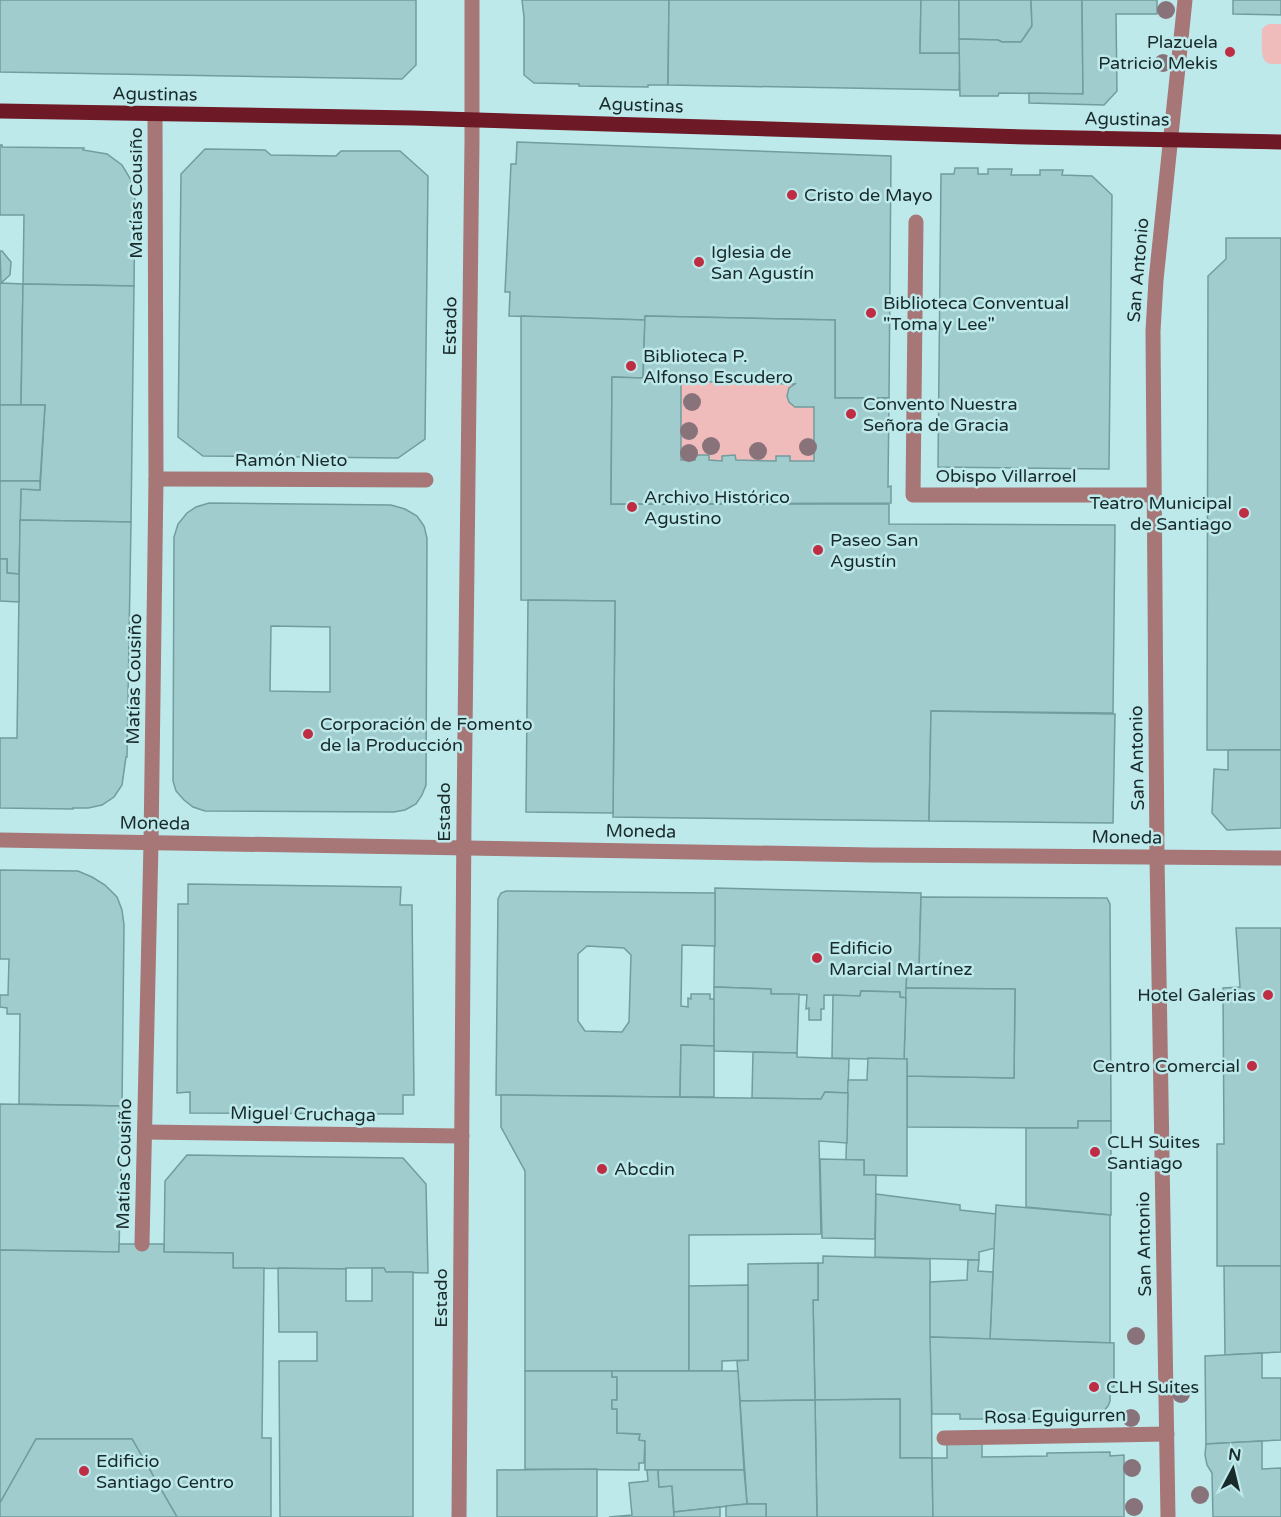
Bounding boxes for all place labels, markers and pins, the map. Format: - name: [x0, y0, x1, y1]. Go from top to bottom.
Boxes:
- place label: Plazuela Patricio Mekis: [1098, 31, 1218, 74]
- marker: Plazuela Patricio Mekis: [1223, 45, 1237, 59]
- place label: Cristo de Mayo: [804, 184, 933, 206]
- marker: Cristo de Mayo: [785, 188, 799, 202]
- place label: Iglesia de San Agustín: [711, 241, 814, 284]
- marker: Iglesia de San Agustín: [692, 255, 706, 269]
- place label: Biblioteca Conventual "Toma y Lee": [883, 292, 1069, 335]
- marker: Biblioteca Conventual "Toma y Lee": [864, 306, 878, 320]
- place label: Biblioteca P. Alfonso Escudero: [643, 345, 793, 388]
- marker: Biblioteca P. Alfonso Escudero: [624, 359, 638, 373]
- place label: Convento Nuestra Señora de Gracia: [863, 393, 1018, 436]
- marker: Convento Nuestra Señora de Gracia: [844, 407, 858, 421]
- place label: Archivo Histórico Agustino: [644, 486, 790, 529]
- place label: Teatro Municipal de Santiago: [1089, 492, 1232, 535]
- marker: Archivo Histórico Agustino: [625, 500, 639, 514]
- marker: Teatro Municipal de Santiago: [1237, 506, 1251, 520]
- place label: Paseo San Agustín: [830, 529, 918, 572]
- marker: Paseo San Agustín: [811, 543, 825, 557]
- place label: Corporación de Fomento de la Producción: [320, 713, 533, 756]
- marker: Corporación de Fomento de la Producción: [301, 727, 315, 741]
- place label: Edificio Marcial Martínez: [829, 937, 972, 980]
- marker: Edificio Marcial Martínez: [810, 951, 824, 965]
- place label: Hotel Galerias: [1137, 984, 1256, 1006]
- marker: Hotel Galerias: [1261, 988, 1275, 1002]
- place label: Centro Comercial: [1093, 1055, 1240, 1077]
- marker: Centro Comercial: [1245, 1059, 1259, 1073]
- place label: CLH Suites Santiago: [1107, 1131, 1200, 1174]
- marker: CLH Suites Santiago: [1088, 1145, 1102, 1159]
- place label: Abcdin: [614, 1158, 675, 1180]
- marker: Abcdin: [595, 1162, 609, 1176]
- place label: CLH Suites: [1106, 1376, 1199, 1398]
- marker: CLH Suites: [1087, 1380, 1101, 1394]
- place label: Edificio Santiago Centro: [96, 1450, 234, 1493]
- marker: Edificio Santiago Centro: [77, 1464, 91, 1478]

